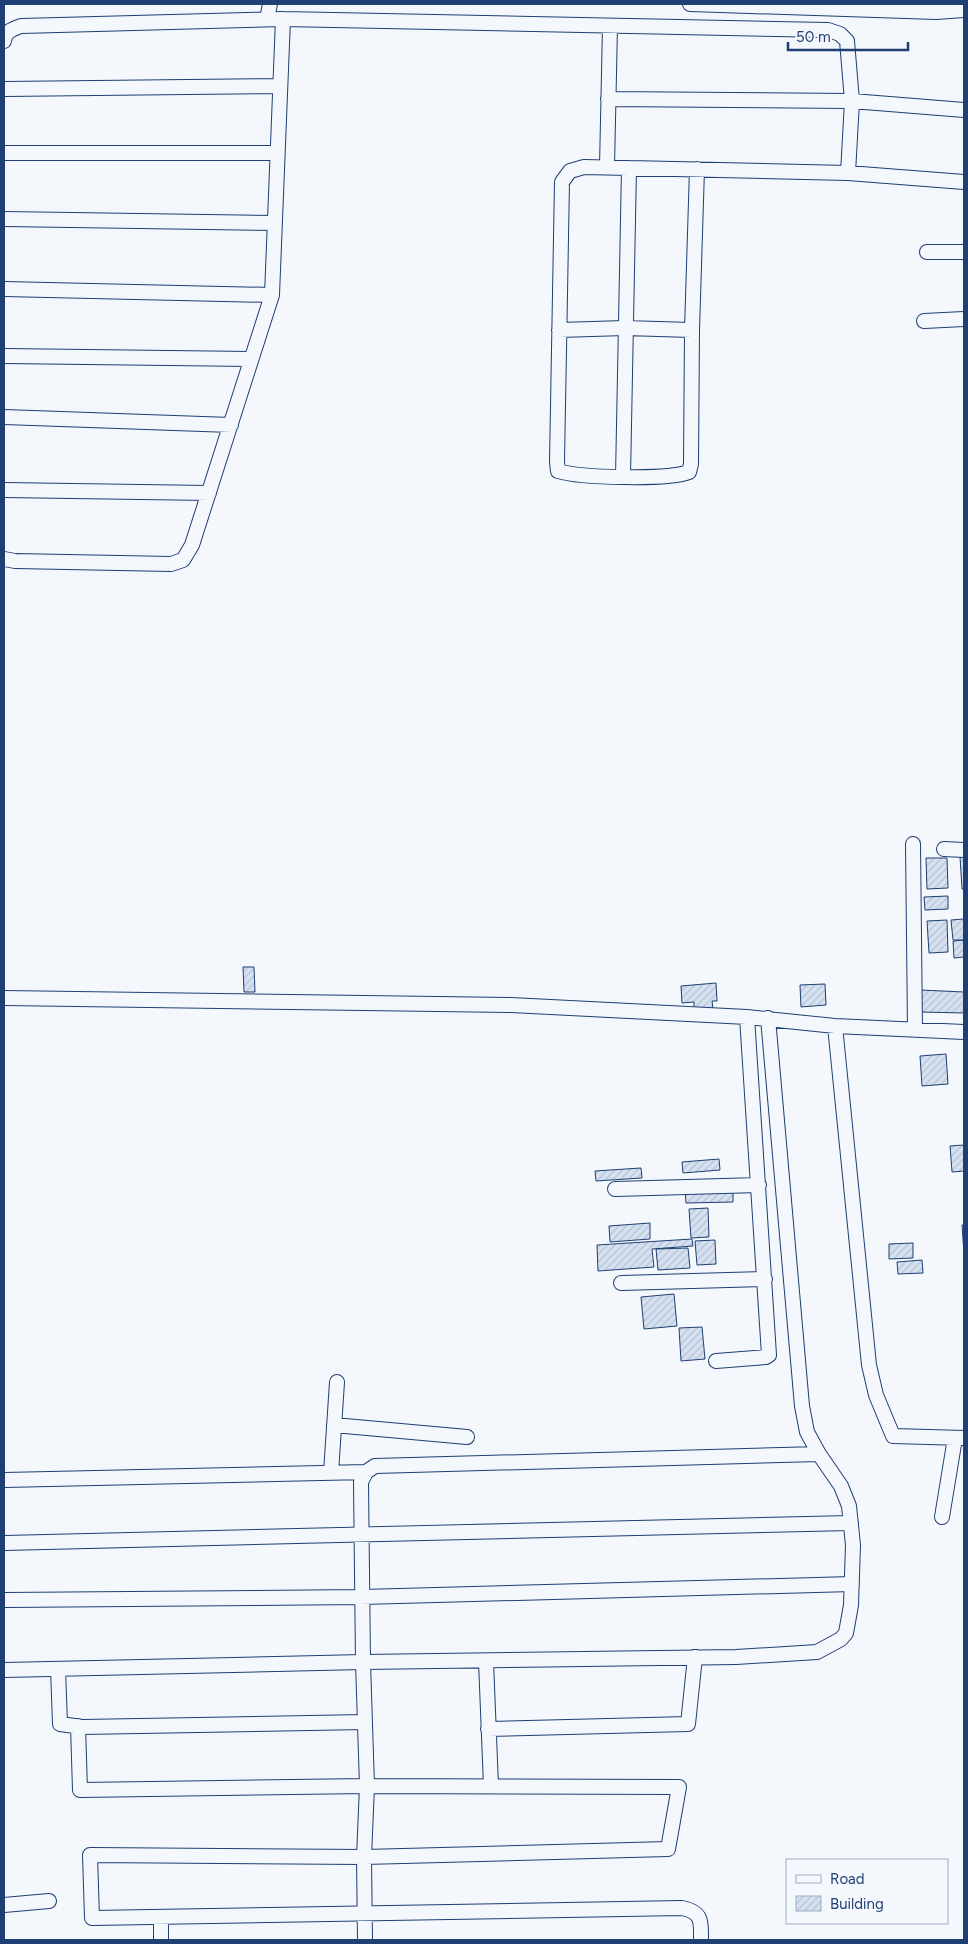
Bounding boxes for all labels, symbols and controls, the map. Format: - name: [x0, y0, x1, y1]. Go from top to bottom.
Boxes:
- scale bar: [788, 20, 908, 52]
- text: 50 m: [796, 28, 831, 46]
- legend: [786, 1859, 948, 1924]
- text: Road: [830, 1870, 865, 1888]
- text: Building: [830, 1895, 884, 1913]

